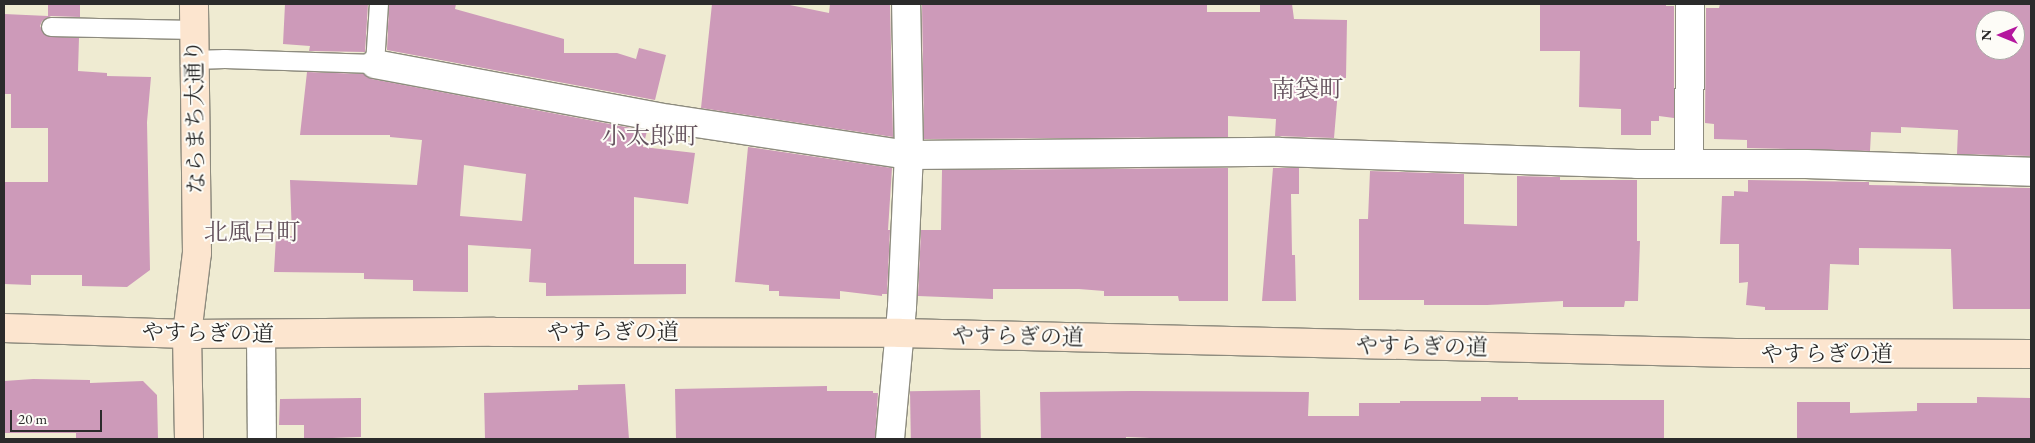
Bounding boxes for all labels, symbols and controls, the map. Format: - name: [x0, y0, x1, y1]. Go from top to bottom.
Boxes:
- north arrow: [1975, 10, 2025, 60]
- text: N: [1977, 29, 1995, 41]
- street label: ならまち大通り: [180, 40, 210, 194]
- district label: 南袋町: [1271, 75, 1343, 103]
- district label: 小太郎町: [602, 122, 698, 150]
- district label: 北風呂町: [204, 218, 300, 246]
- street label: やすらぎの道: [142, 319, 274, 347]
- street label: やすらぎの道: [547, 319, 679, 345]
- street label: やすらぎの道: [952, 322, 1084, 350]
- street label: やすらぎの道: [1356, 332, 1488, 360]
- street label: やすらぎの道: [1761, 341, 1893, 367]
- scale bar: [12, 400, 105, 432]
- text: 20 m: [18, 409, 47, 428]

